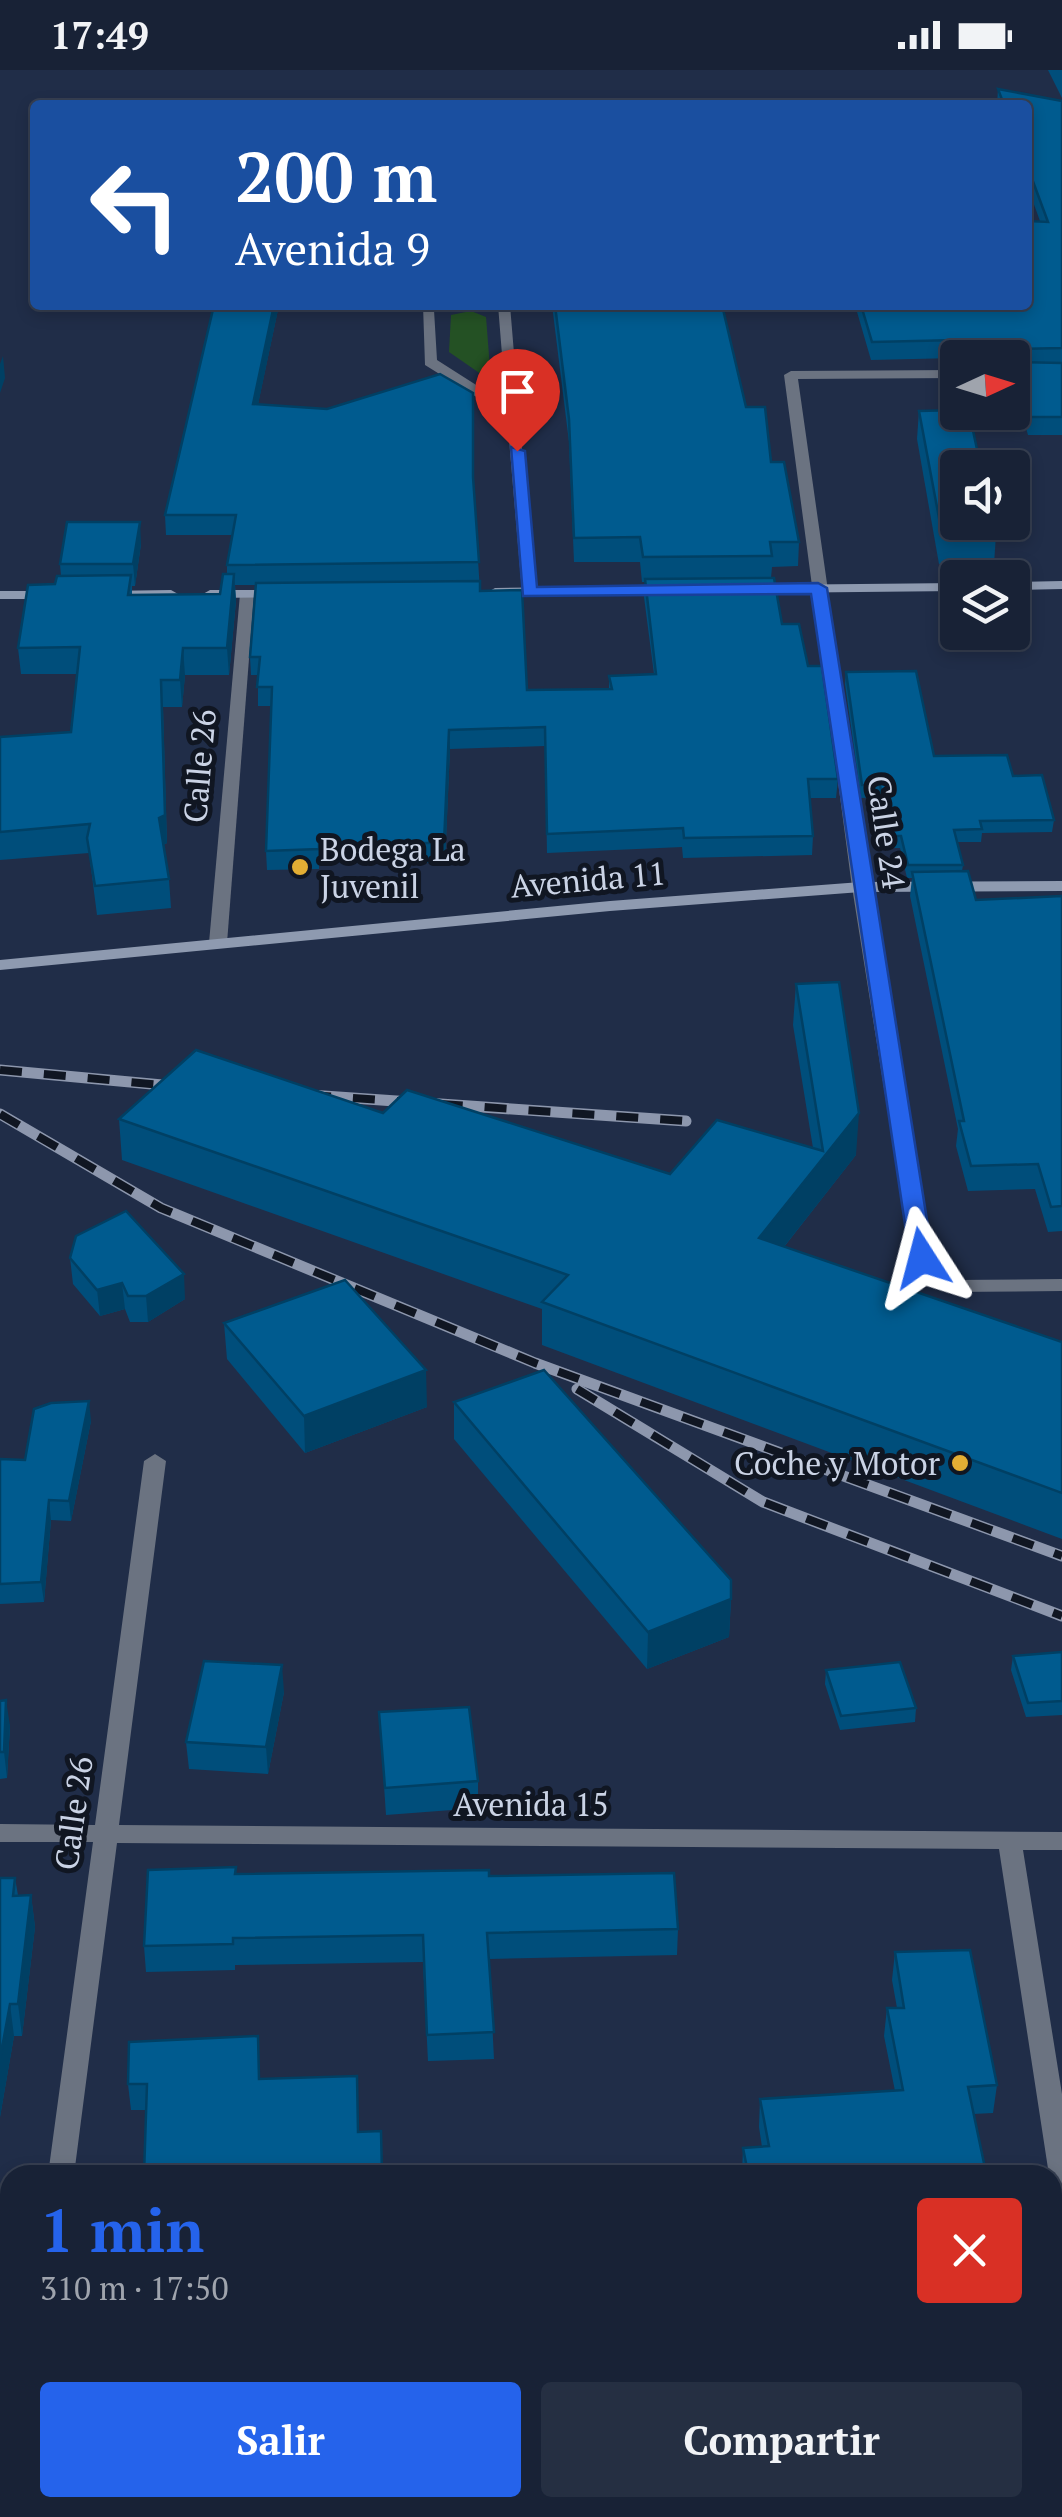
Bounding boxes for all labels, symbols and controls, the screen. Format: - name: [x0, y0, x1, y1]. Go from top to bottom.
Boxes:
- text: 17:49: [50, 10, 149, 60]
- text: 200 m: [235, 129, 437, 222]
- icon: left: [70, 140, 200, 270]
- text: Avenida 9: [235, 218, 430, 278]
- north arrow: [940, 340, 1030, 430]
- map controls: [940, 340, 1030, 650]
- pin: [475, 349, 560, 452]
- icon: arrive: [490, 364, 545, 419]
- button: sound: [940, 450, 1030, 540]
- button: layers: [940, 560, 1030, 650]
- street label: Calle 26: [173, 707, 225, 825]
- street label: Calle 24: [858, 773, 916, 891]
- place label: Bodega La Juvenil: [320, 828, 466, 907]
- street label: Avenida 11: [509, 851, 667, 907]
- marker: Bodega La Juvenil: [289, 856, 311, 878]
- position arrow: [870, 1206, 974, 1310]
- place label: Coche y Motor: [734, 1442, 941, 1484]
- marker: Coche y Motor: [949, 1452, 971, 1474]
- street label: Calle 26: [44, 1754, 102, 1872]
- street label: Avenida 15: [453, 1783, 609, 1825]
- text: 1 min: [40, 2190, 204, 2269]
- button: close: [917, 2198, 1022, 2303]
- text: 310 m · 17:50: [40, 2267, 228, 2309]
- button: Salir: [40, 2382, 521, 2497]
- button: Compartir: [541, 2382, 1022, 2497]

